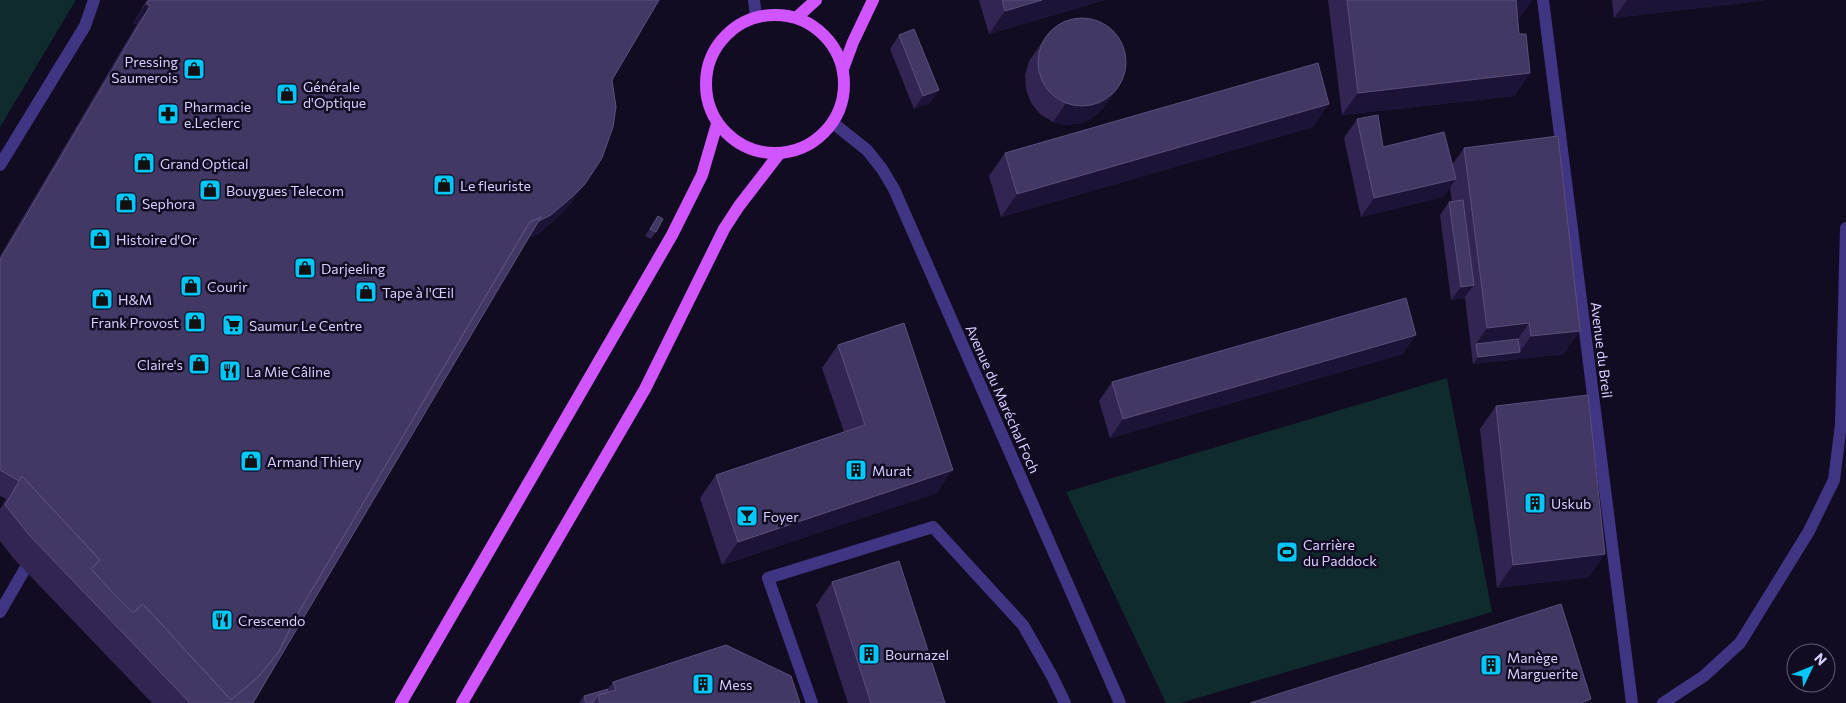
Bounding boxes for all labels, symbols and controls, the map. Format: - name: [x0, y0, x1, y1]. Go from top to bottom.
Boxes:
- place label: Pressing Saumerois: [111, 53, 178, 86]
- shop icon: Pressing Saumerois: [182, 57, 206, 81]
- place label: Générale d'Optique: [303, 78, 366, 111]
- shop icon: Générale d'Optique: [275, 82, 299, 106]
- place label: Pharmacie e.Leclerc: [184, 98, 251, 131]
- pharmacy icon: Pharmacie e.Leclerc: [156, 102, 180, 126]
- shop icon: Grand Optical: [132, 151, 156, 175]
- place label: Grand Optical: [160, 155, 249, 172]
- shop icon: Le fleuriste: [432, 173, 456, 197]
- place label: Le fleuriste: [460, 177, 531, 194]
- shop icon: Bouygues Telecom: [198, 178, 222, 202]
- place label: Bouygues Telecom: [226, 182, 344, 199]
- shop icon: Sephora: [114, 191, 138, 215]
- place label: Sephora: [142, 195, 195, 212]
- shop icon: Histoire d'Or: [88, 227, 112, 251]
- place label: Histoire d'Or: [116, 231, 198, 248]
- shop icon: Darjeeling: [293, 256, 317, 280]
- place label: Darjeeling: [321, 260, 386, 277]
- shop icon: Courir: [179, 274, 203, 298]
- place label: Courir: [207, 278, 248, 295]
- shop icon: Tape à l'Œil: [354, 280, 378, 304]
- place label: Tape à l'Œil: [382, 284, 454, 301]
- shop icon: H&M: [90, 287, 114, 311]
- place label: H&M: [118, 291, 152, 308]
- street label: Avenue du Breil: [1588, 301, 1616, 399]
- shop icon: Frank Provost: [183, 310, 207, 334]
- supermarket icon: Saumur Le Centre: [221, 313, 245, 337]
- place label: Frank Provost: [91, 314, 179, 331]
- place label: Saumur Le Centre: [249, 317, 362, 334]
- street label: Avenue du Maréchal Foch: [963, 322, 1043, 476]
- shop icon: Claire's: [187, 352, 211, 376]
- place label: Claire's: [137, 356, 183, 373]
- restaurant icon: La Mie Câline: [218, 359, 242, 383]
- place label: La Mie Câline: [246, 363, 331, 380]
- shop icon: Armand Thiery: [239, 449, 263, 473]
- place label: Armand Thiery: [267, 453, 361, 470]
- building icon: Murat: [844, 458, 868, 482]
- place label: Murat: [872, 462, 912, 479]
- building icon: Uskub: [1523, 491, 1547, 515]
- place label: Uskub: [1551, 495, 1591, 512]
- bar icon: Foyer: [735, 504, 759, 528]
- place label: Foyer: [763, 508, 799, 525]
- place label: Carrière du Paddock: [1303, 536, 1377, 569]
- sports icon: Carrière du Paddock: [1275, 540, 1299, 564]
- restaurant icon: Crescendo: [210, 608, 234, 632]
- place label: Crescendo: [238, 612, 305, 629]
- building icon: Bournazel: [857, 642, 881, 666]
- north arrow: [1786, 643, 1836, 693]
- place label: Bournazel: [885, 646, 949, 663]
- place label: Manège Marguerite: [1507, 649, 1578, 682]
- text: N: [1811, 649, 1831, 668]
- building icon: Manège Marguerite: [1479, 653, 1503, 677]
- building icon: Mess: [691, 672, 715, 696]
- place label: Mess: [719, 676, 752, 693]

